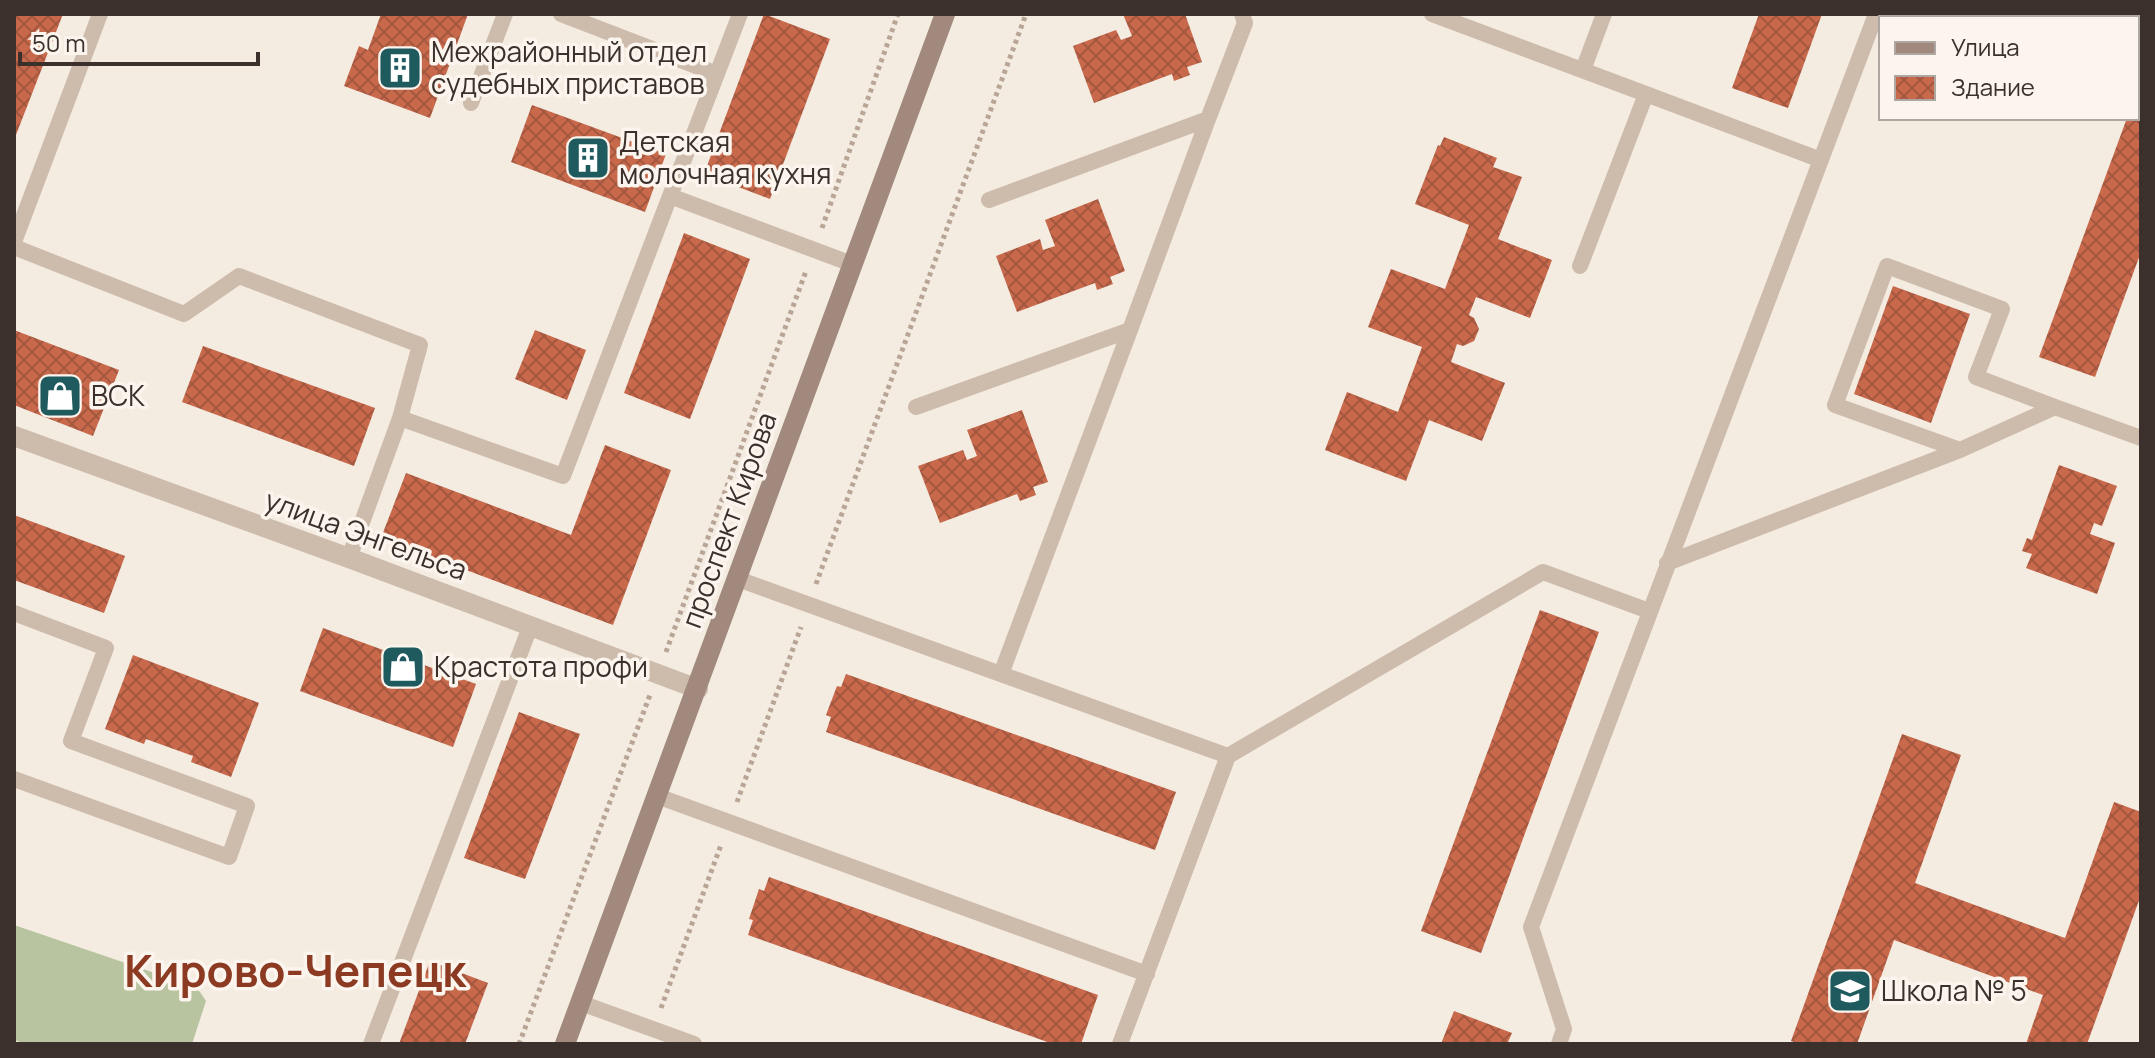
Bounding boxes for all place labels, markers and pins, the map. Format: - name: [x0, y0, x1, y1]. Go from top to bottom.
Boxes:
- place label: Межрайонный отдел судебных приставов: [431, 32, 707, 102]
- building icon: Межрайонный отдел судебных приставов: [376, 44, 424, 92]
- place label: Детская молочная кухня: [619, 122, 831, 192]
- building icon: Детская молочная кухня: [564, 134, 612, 182]
- shop icon: ВСК: [36, 372, 84, 420]
- place label: ВСК: [91, 376, 145, 414]
- shop icon: Крастота профи: [379, 643, 427, 691]
- place label: Крастота профи: [434, 647, 648, 685]
- school or university icon: Школа № 5: [1826, 967, 1874, 1015]
- place label: Школа № 5: [1881, 971, 2027, 1009]

